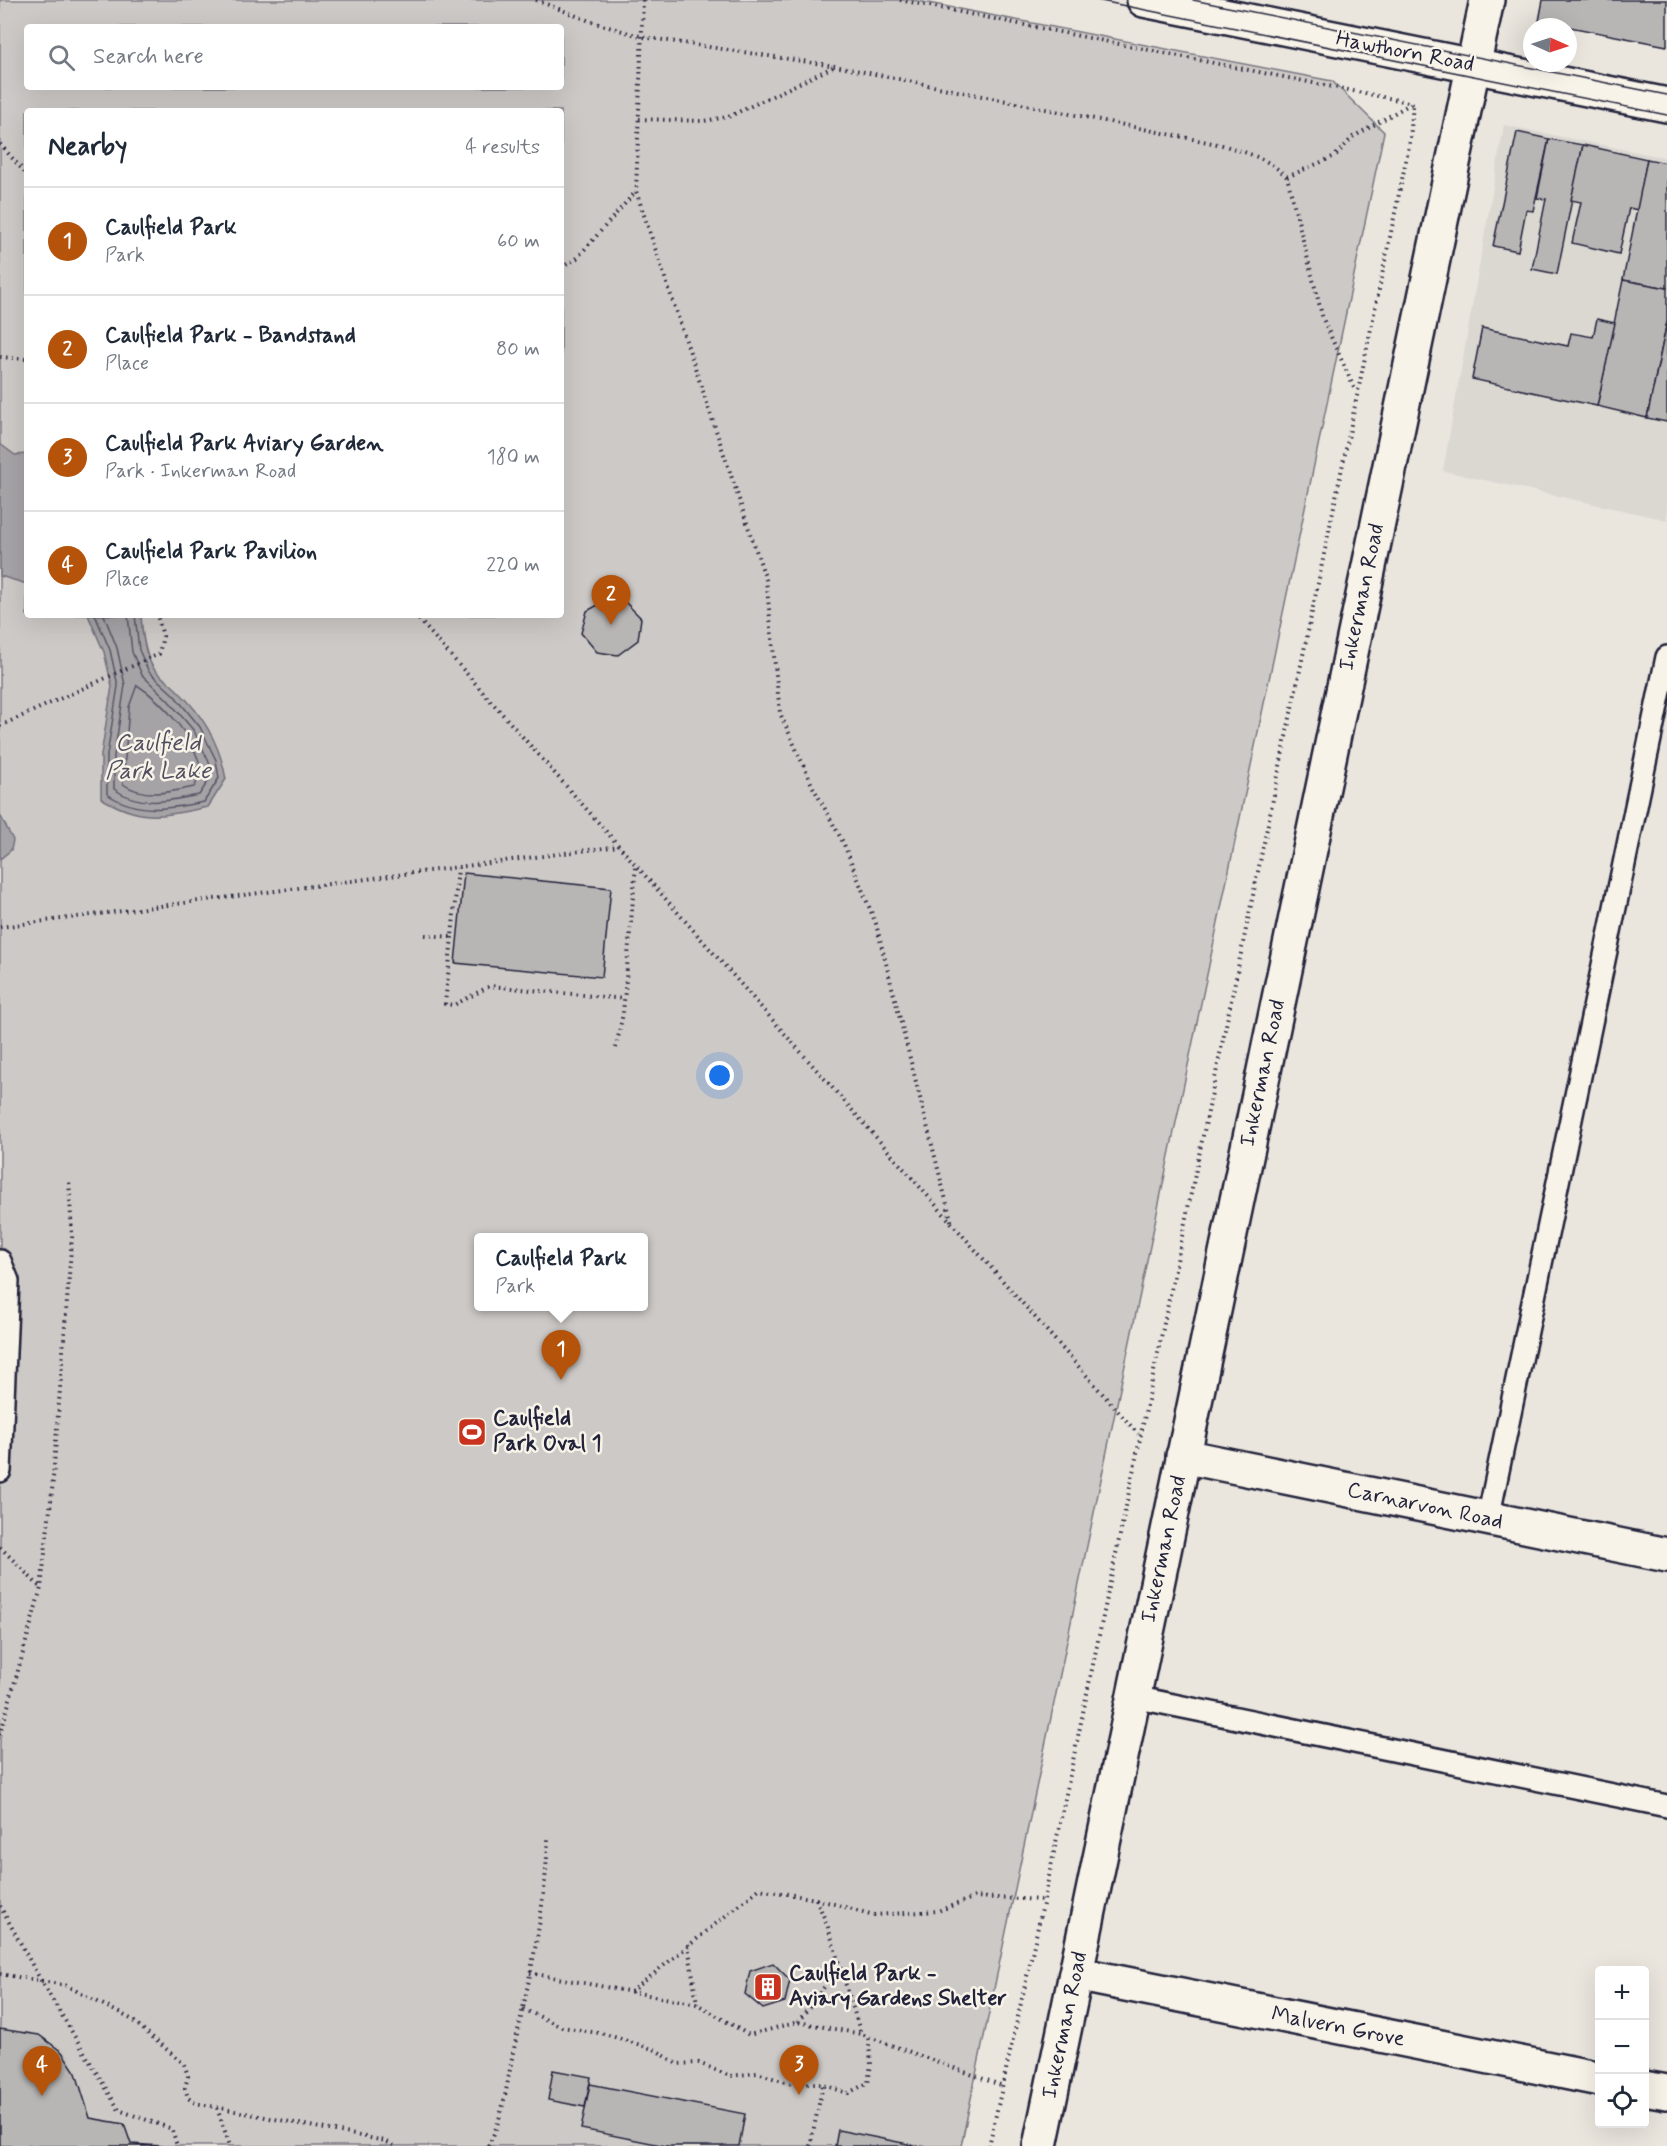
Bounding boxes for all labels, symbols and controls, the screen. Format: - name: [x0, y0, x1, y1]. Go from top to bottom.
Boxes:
- north arrow: [1523, 18, 1577, 72]
- search box: [24, 24, 564, 90]
- street label: Hawthorn Road: [1333, 25, 1477, 79]
- icon: search: [45, 41, 78, 74]
- text: Search here: [93, 43, 204, 71]
- text: Nearby: [48, 130, 127, 164]
- text: 4 results: [465, 134, 540, 161]
- text: Caulfield Park: [105, 214, 237, 242]
- text: 1: [63, 228, 72, 255]
- text: 60 m: [497, 228, 540, 255]
- text: Park: [105, 242, 145, 269]
- text: Caulfield Park - Bandstand: [105, 322, 356, 350]
- text: 2: [63, 336, 72, 363]
- text: 80 m: [496, 336, 540, 363]
- text: Place: [105, 350, 149, 377]
- text: Caulfield Park Aviary Garden: [105, 430, 383, 458]
- text: 3: [63, 444, 72, 471]
- text: 180 m: [487, 444, 540, 471]
- text: Park · Inkerman Road: [105, 458, 296, 485]
- street label: Inkerman Road: [1333, 521, 1391, 673]
- text: Caulfield Park Pavilion: [105, 538, 317, 566]
- text: 4: [62, 552, 73, 579]
- text: 220 m: [486, 552, 540, 579]
- text: Place: [105, 566, 149, 593]
- pin: 2: [592, 576, 630, 625]
- water label: Caulfield Park Lake: [105, 728, 212, 787]
- street label: Inkerman Road: [1234, 997, 1292, 1149]
- your location: [705, 1061, 734, 1090]
- popup: [474, 1233, 648, 1311]
- text: Caulfield Park: [495, 1245, 627, 1273]
- text: Park: [495, 1273, 535, 1300]
- pin: 1: [542, 1330, 580, 1380]
- place label: Caulfield Park Oval 1: [493, 1405, 602, 1458]
- sports icon: Caulfield Park Oval 1: [456, 1416, 488, 1448]
- street label: Inkerman Road: [1135, 1473, 1193, 1625]
- street label: Carnarvon Road: [1345, 1476, 1505, 1536]
- street label: Inkerman Road: [1036, 1949, 1094, 2101]
- place label: Caulfield Park - Aviary Gardens Shelter: [789, 1960, 1007, 2013]
- map controls: [1595, 1966, 1649, 2128]
- button: +: [1595, 1966, 1649, 2020]
- building icon: Caulfield Park - Aviary Gardens Shelter: [752, 1971, 784, 2003]
- street label: Malvern Grove: [1269, 2000, 1407, 2054]
- button: −: [1595, 2020, 1649, 2074]
- pin: 4: [22, 2046, 62, 2096]
- pin: 3: [780, 2046, 818, 2095]
- button: locate: [1595, 2074, 1649, 2128]

